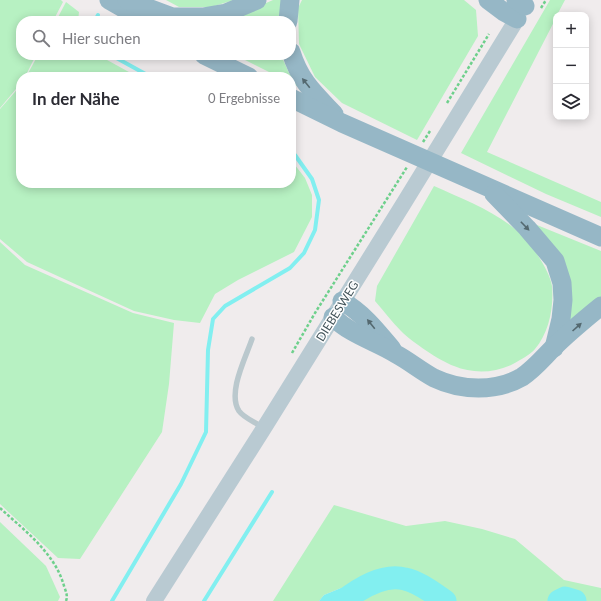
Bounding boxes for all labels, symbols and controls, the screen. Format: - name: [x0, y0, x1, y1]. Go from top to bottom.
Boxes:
- map controls: [553, 12, 589, 120]
- button: +: [553, 12, 589, 48]
- search box: [16, 16, 296, 60]
- icon: search: [30, 27, 52, 49]
- text: Hier suchen: [62, 29, 141, 47]
- button: −: [553, 48, 589, 84]
- one-way arrow: [302, 78, 311, 89]
- button: layers: [553, 84, 589, 120]
- text: In der Nähe: [32, 88, 120, 109]
- text: 0 Ergebnisse: [208, 90, 280, 106]
- one-way arrow: [520, 221, 530, 231]
- street label: DIEBESWEG: [312, 278, 362, 344]
- one-way arrow: [367, 319, 376, 330]
- one-way arrow: [572, 322, 582, 331]

